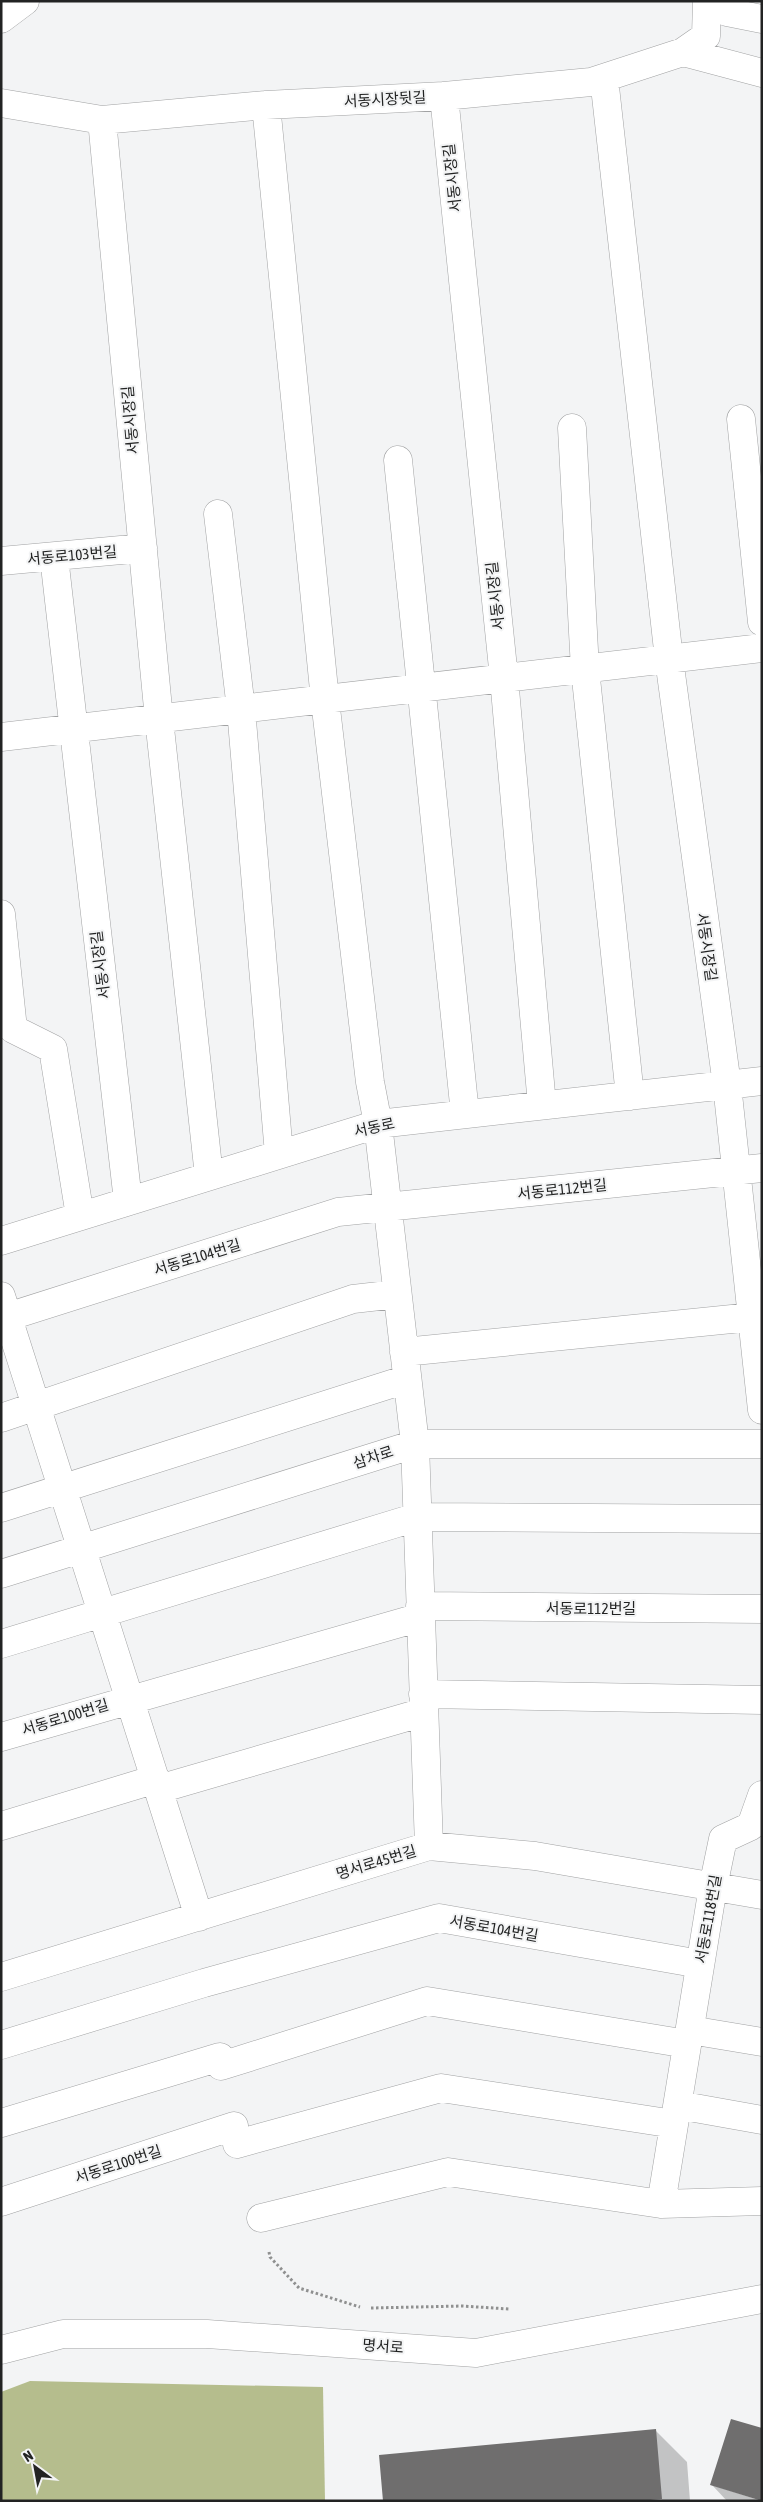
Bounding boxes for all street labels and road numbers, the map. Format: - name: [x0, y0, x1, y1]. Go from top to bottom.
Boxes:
- street label: 서동시장뒷길: [343, 88, 427, 110]
- street label: 서동시장길: [440, 143, 464, 213]
- street label: 서동시장길: [119, 385, 141, 455]
- street label: 서동로103번길: [26, 543, 118, 567]
- street label: 서동시장길: [483, 561, 507, 631]
- street label: 서동시장길: [694, 912, 720, 982]
- street label: 서동시장길: [87, 930, 113, 1000]
- street label: 서동로: [352, 1114, 396, 1140]
- street label: 서동로112번길: [516, 1176, 608, 1202]
- street label: 서동로104번길: [151, 1236, 243, 1278]
- street label: 삼차로: [351, 1443, 395, 1471]
- street label: 서동로112번길: [546, 1600, 636, 1617]
- street label: 서동로100번길: [19, 1696, 111, 1738]
- street label: 명서로45번길: [334, 1842, 418, 1882]
- street label: 서동로118번길: [692, 1873, 724, 1965]
- street label: 서동로104번길: [448, 1912, 540, 1944]
- street label: 서동로100번길: [73, 2142, 163, 2186]
- street label: 명서로: [362, 2336, 404, 2356]

